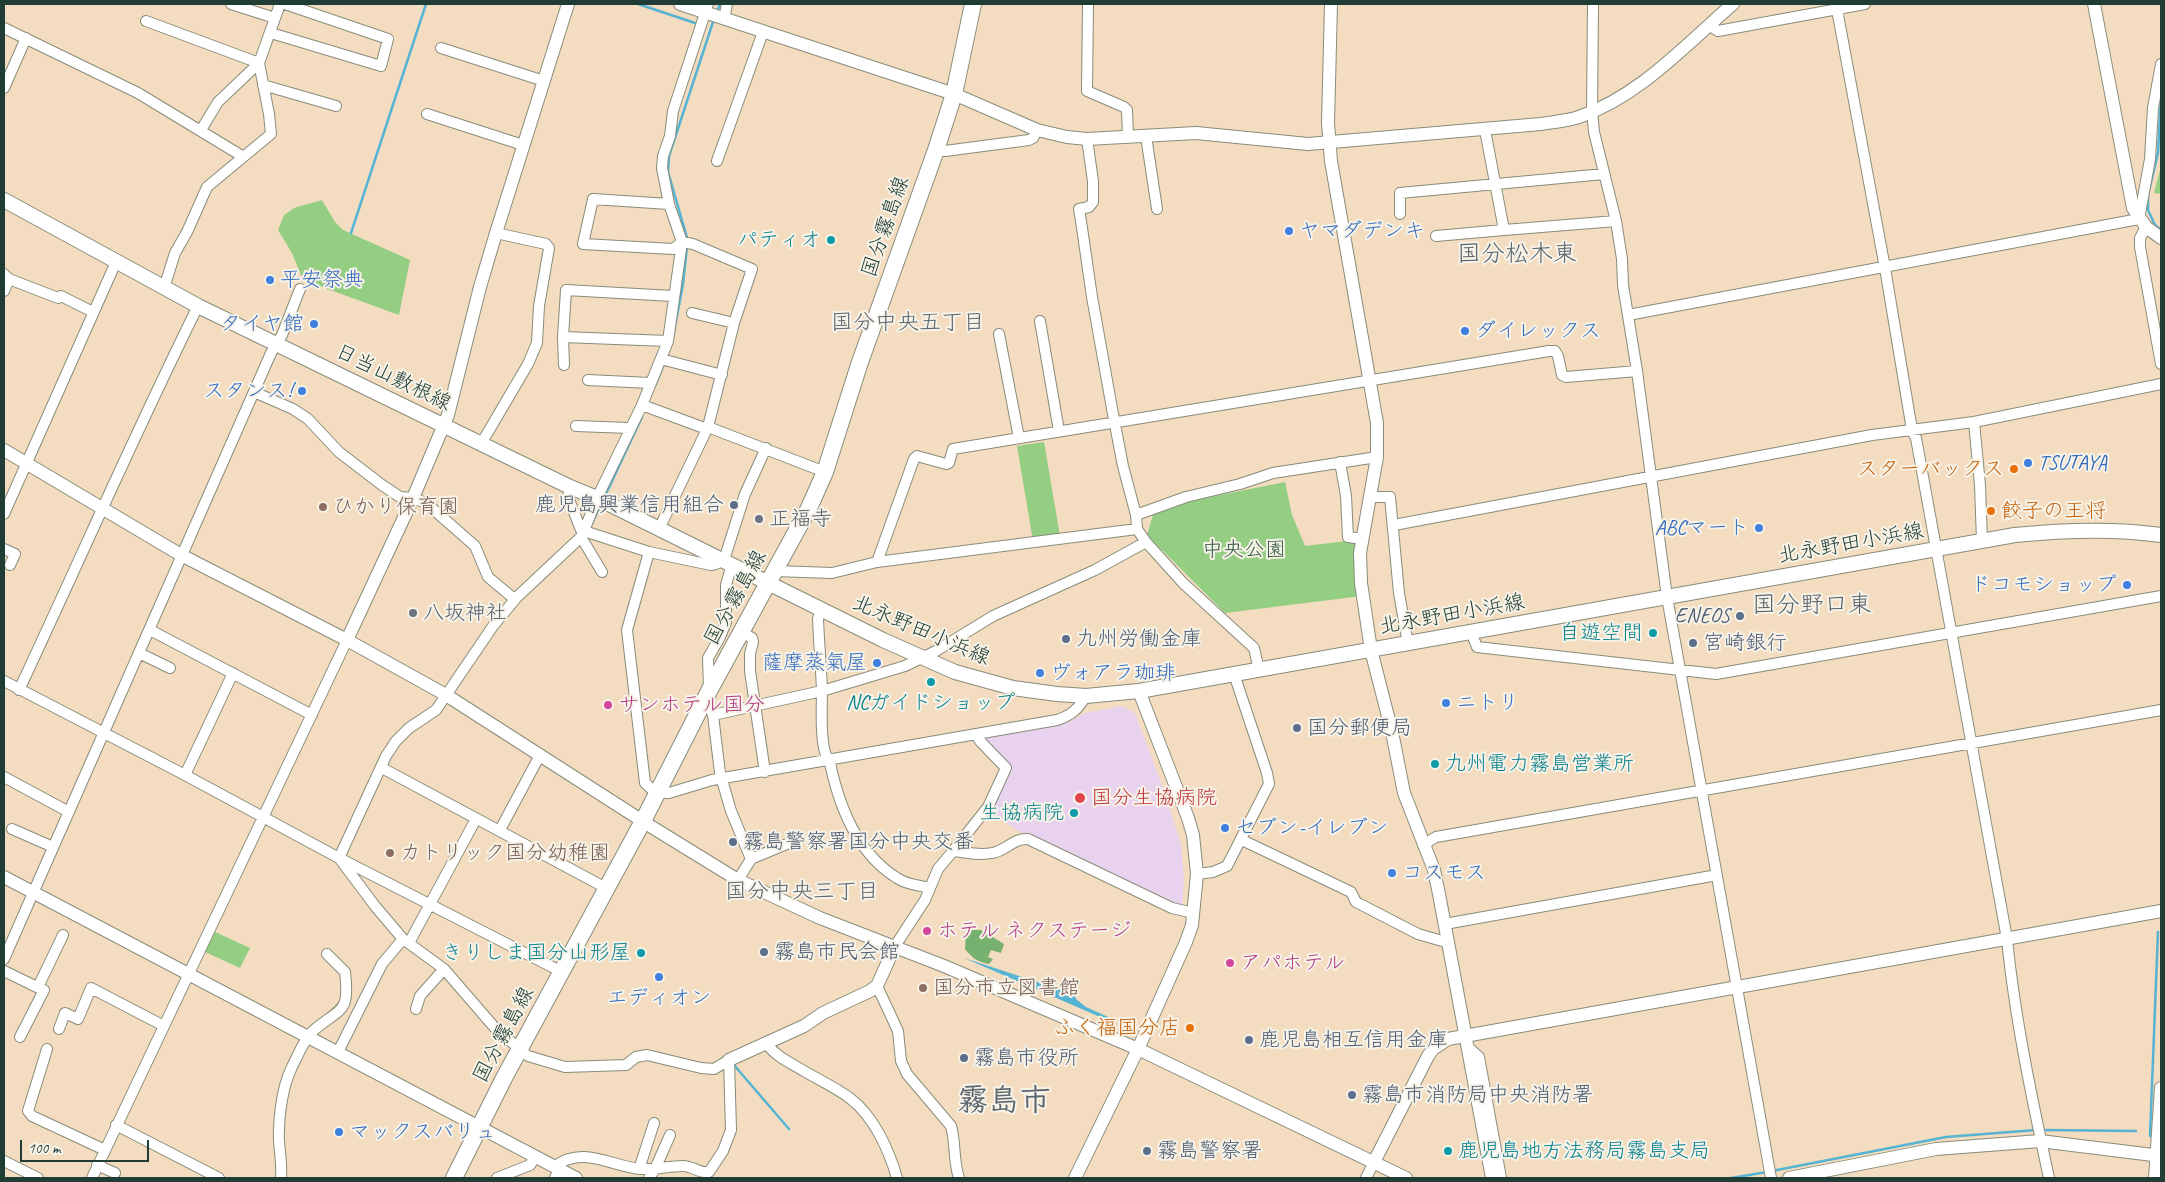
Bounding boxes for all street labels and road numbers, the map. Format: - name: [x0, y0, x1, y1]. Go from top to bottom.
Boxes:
- street label: 国分霧島線: [857, 173, 915, 281]
- street label: 日当山敷根線: [331, 339, 455, 417]
- street label: 北永野田小浜線: [1776, 519, 1926, 569]
- street label: 国分霧島線: [700, 546, 772, 650]
- street label: 北永野田小浜線: [1377, 590, 1527, 640]
- street label: 北永野田小浜線: [848, 591, 994, 671]
- street label: 国分霧島線: [468, 983, 540, 1087]

